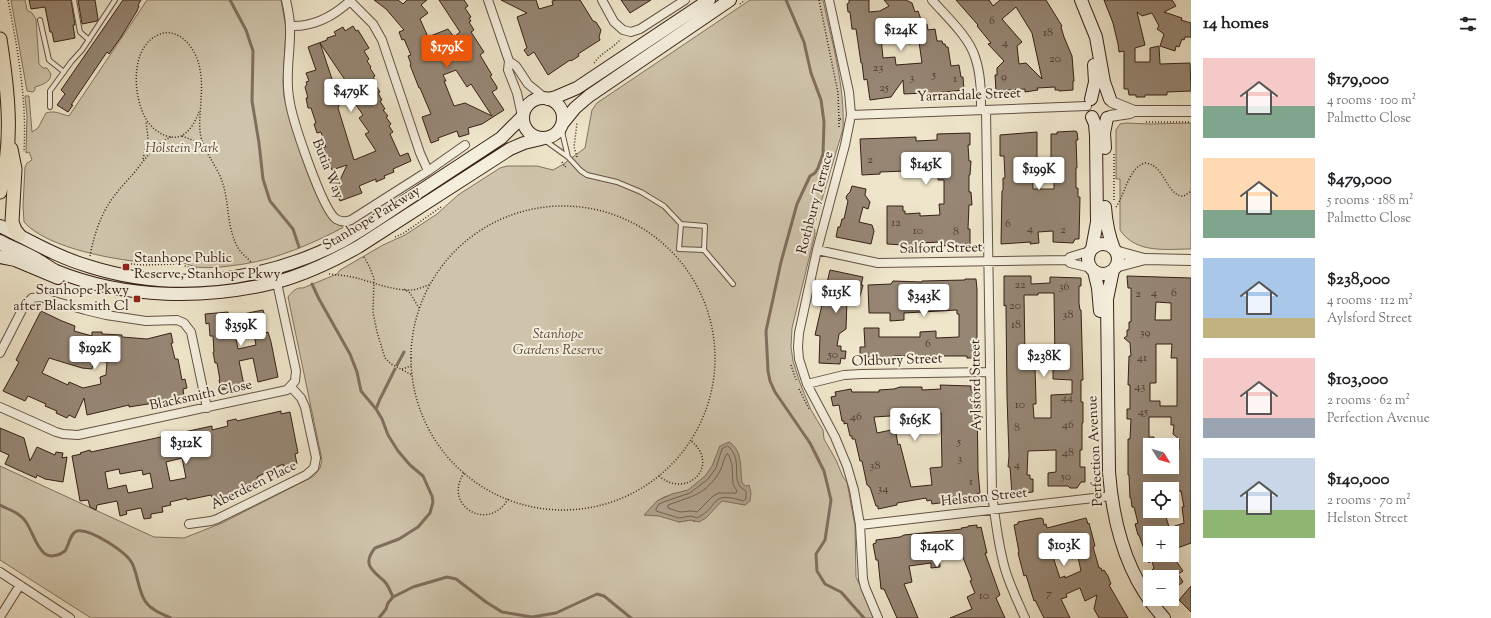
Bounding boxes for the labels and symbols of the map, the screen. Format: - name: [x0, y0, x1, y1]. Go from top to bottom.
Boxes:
- house number: 6: [989, 12, 995, 30]
- pin: $124K: [873, 18, 929, 52]
- house number: 18: [1043, 24, 1053, 42]
- house number: 4: [1002, 34, 1008, 52]
- pin: $179K: [419, 35, 475, 69]
- house number: 20: [1049, 50, 1061, 68]
- house number: 23: [873, 59, 883, 77]
- house number: 5: [931, 66, 936, 84]
- house number: 9: [1001, 68, 1007, 86]
- house number: 3: [910, 69, 915, 87]
- house number: 1: [953, 70, 957, 88]
- pin: $479K: [323, 79, 379, 113]
- house number: 25: [879, 79, 889, 97]
- street label: Yarrandale Street: [917, 84, 1022, 108]
- street label: Butia Way: [306, 136, 348, 202]
- park label: Holstein Park: [145, 139, 219, 159]
- street label: Rothbury Terrace: [793, 149, 839, 257]
- house number: 2: [867, 151, 873, 169]
- pin: $145K: [898, 152, 954, 186]
- pin: $199K: [1011, 157, 1067, 191]
- street label: Stanhope Parkway: [319, 182, 425, 256]
- house number: 12: [891, 214, 901, 232]
- house number: 6: [1005, 215, 1011, 233]
- house number: 4: [1027, 220, 1033, 238]
- house number: 2: [1060, 221, 1066, 239]
- house number: 10: [913, 222, 923, 240]
- house number: 8: [953, 223, 959, 241]
- street label: Salford Street: [899, 238, 983, 260]
- place label: Stanhope Public Reserve, Stanhope Pkwy: [134, 249, 280, 285]
- marker: Stanhope Public Reserve, Stanhope Pkwy: [121, 262, 131, 272]
- house number: 22: [1014, 276, 1026, 294]
- house number: 36: [1059, 278, 1069, 296]
- pin: $115K: [808, 280, 864, 314]
- place label: Stanhope Pkwy after Blacksmith Cl: [13, 281, 129, 317]
- pin: $343K: [896, 284, 952, 318]
- house number: 4: [1151, 284, 1157, 302]
- house number: 6: [1171, 284, 1177, 302]
- house number: 2: [1135, 285, 1141, 303]
- marker: Stanhope Pkwy after Blacksmith Cl: [132, 294, 142, 304]
- house number: 20: [1009, 297, 1021, 315]
- house number: 38: [1063, 306, 1073, 324]
- pin: $359K: [213, 313, 269, 347]
- house number: 18: [1011, 316, 1021, 334]
- house number: 39: [1140, 324, 1150, 342]
- park label: Stanhope Gardens Reserve: [513, 325, 604, 361]
- house number: 6: [925, 335, 931, 353]
- pin: $192K: [67, 336, 123, 370]
- street label: Aylsford Street: [966, 339, 988, 431]
- pin: $238K: [1016, 344, 1072, 378]
- house number: 50: [827, 346, 838, 364]
- street label: Oldbury Street: [851, 349, 943, 373]
- house number: 41: [1137, 349, 1147, 367]
- street label: Blacksmith Close: [148, 375, 254, 417]
- house number: 43: [1135, 378, 1146, 396]
- house number: 44: [1061, 389, 1073, 407]
- street label: Perfection Avenue: [1083, 395, 1109, 507]
- house number: 10: [1015, 396, 1025, 414]
- house number: 45: [1138, 403, 1148, 421]
- house number: 46: [850, 408, 862, 426]
- pin: $165K: [887, 408, 943, 442]
- house number: 46: [1062, 416, 1074, 434]
- house number: 8: [1014, 419, 1020, 437]
- pin: $312K: [158, 431, 214, 465]
- house number: 5: [956, 433, 961, 451]
- north arrow: [1143, 438, 1179, 474]
- house number: 48: [1062, 444, 1074, 462]
- house number: 3: [958, 450, 963, 468]
- street label: Aberdeen Place: [208, 456, 300, 516]
- house number: 4: [1014, 456, 1020, 474]
- house number: 38: [870, 457, 880, 475]
- house number: 50: [1060, 468, 1071, 486]
- house number: 1: [969, 473, 973, 491]
- house number: 34: [878, 480, 888, 498]
- street label: Helston Street: [940, 483, 1028, 512]
- pin: $103K: [1036, 533, 1092, 567]
- pin: $140K: [909, 534, 965, 568]
- house number: 7: [1046, 585, 1052, 603]
- house number: 10: [979, 587, 989, 605]

